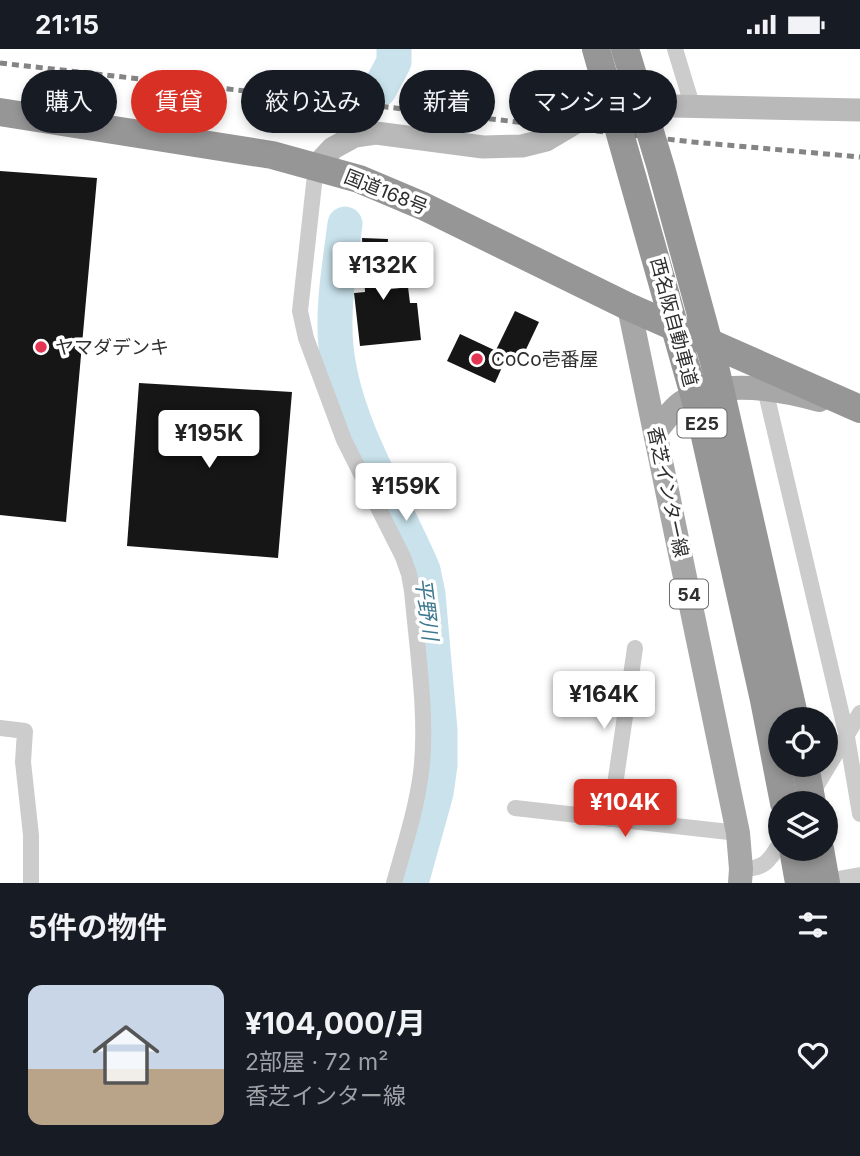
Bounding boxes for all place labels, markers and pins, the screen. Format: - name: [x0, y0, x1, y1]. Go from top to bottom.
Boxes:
- pin: ¥132K: [334, 243, 432, 302]
- place label: ヤマダデンキ: [55, 336, 169, 359]
- marker: ヤマダデンキ: [33, 339, 49, 355]
- place label: CoCo壱番屋: [491, 348, 599, 371]
- marker: CoCo壱番屋: [469, 351, 485, 367]
- pin: ¥195K: [160, 411, 258, 470]
- pin: ¥159K: [357, 463, 455, 523]
- pin: ¥164K: [555, 671, 653, 731]
- pin: ¥104K: [576, 779, 674, 839]

